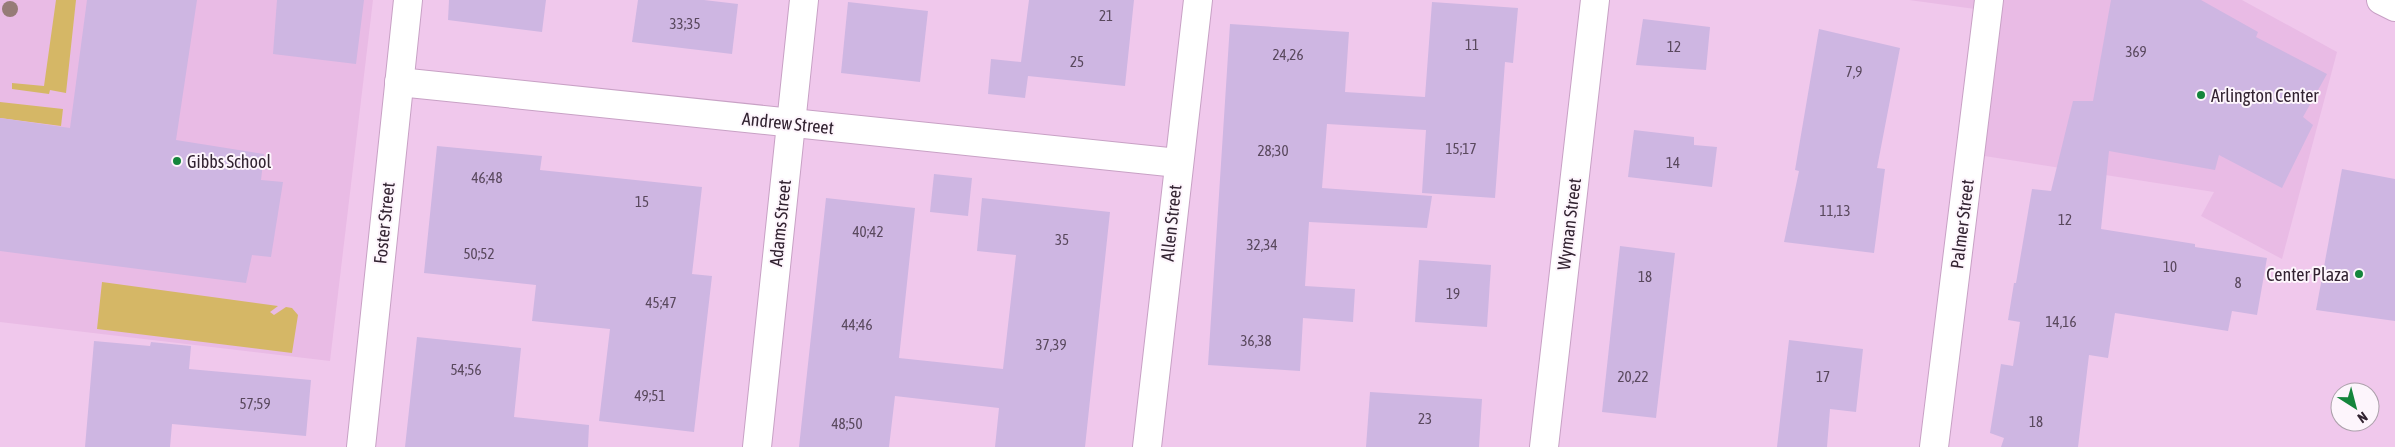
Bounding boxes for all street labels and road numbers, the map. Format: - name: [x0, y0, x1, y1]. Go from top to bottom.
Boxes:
- street label: Andrew Street: [741, 108, 835, 138]
- street label: Wyman Street: [1553, 177, 1585, 271]
- street label: Palmer Street: [1946, 178, 1978, 270]
- street label: Adams Street: [765, 179, 795, 267]
- street label: Foster Street: [369, 181, 399, 265]
- street label: Allen Street: [1157, 184, 1185, 262]

